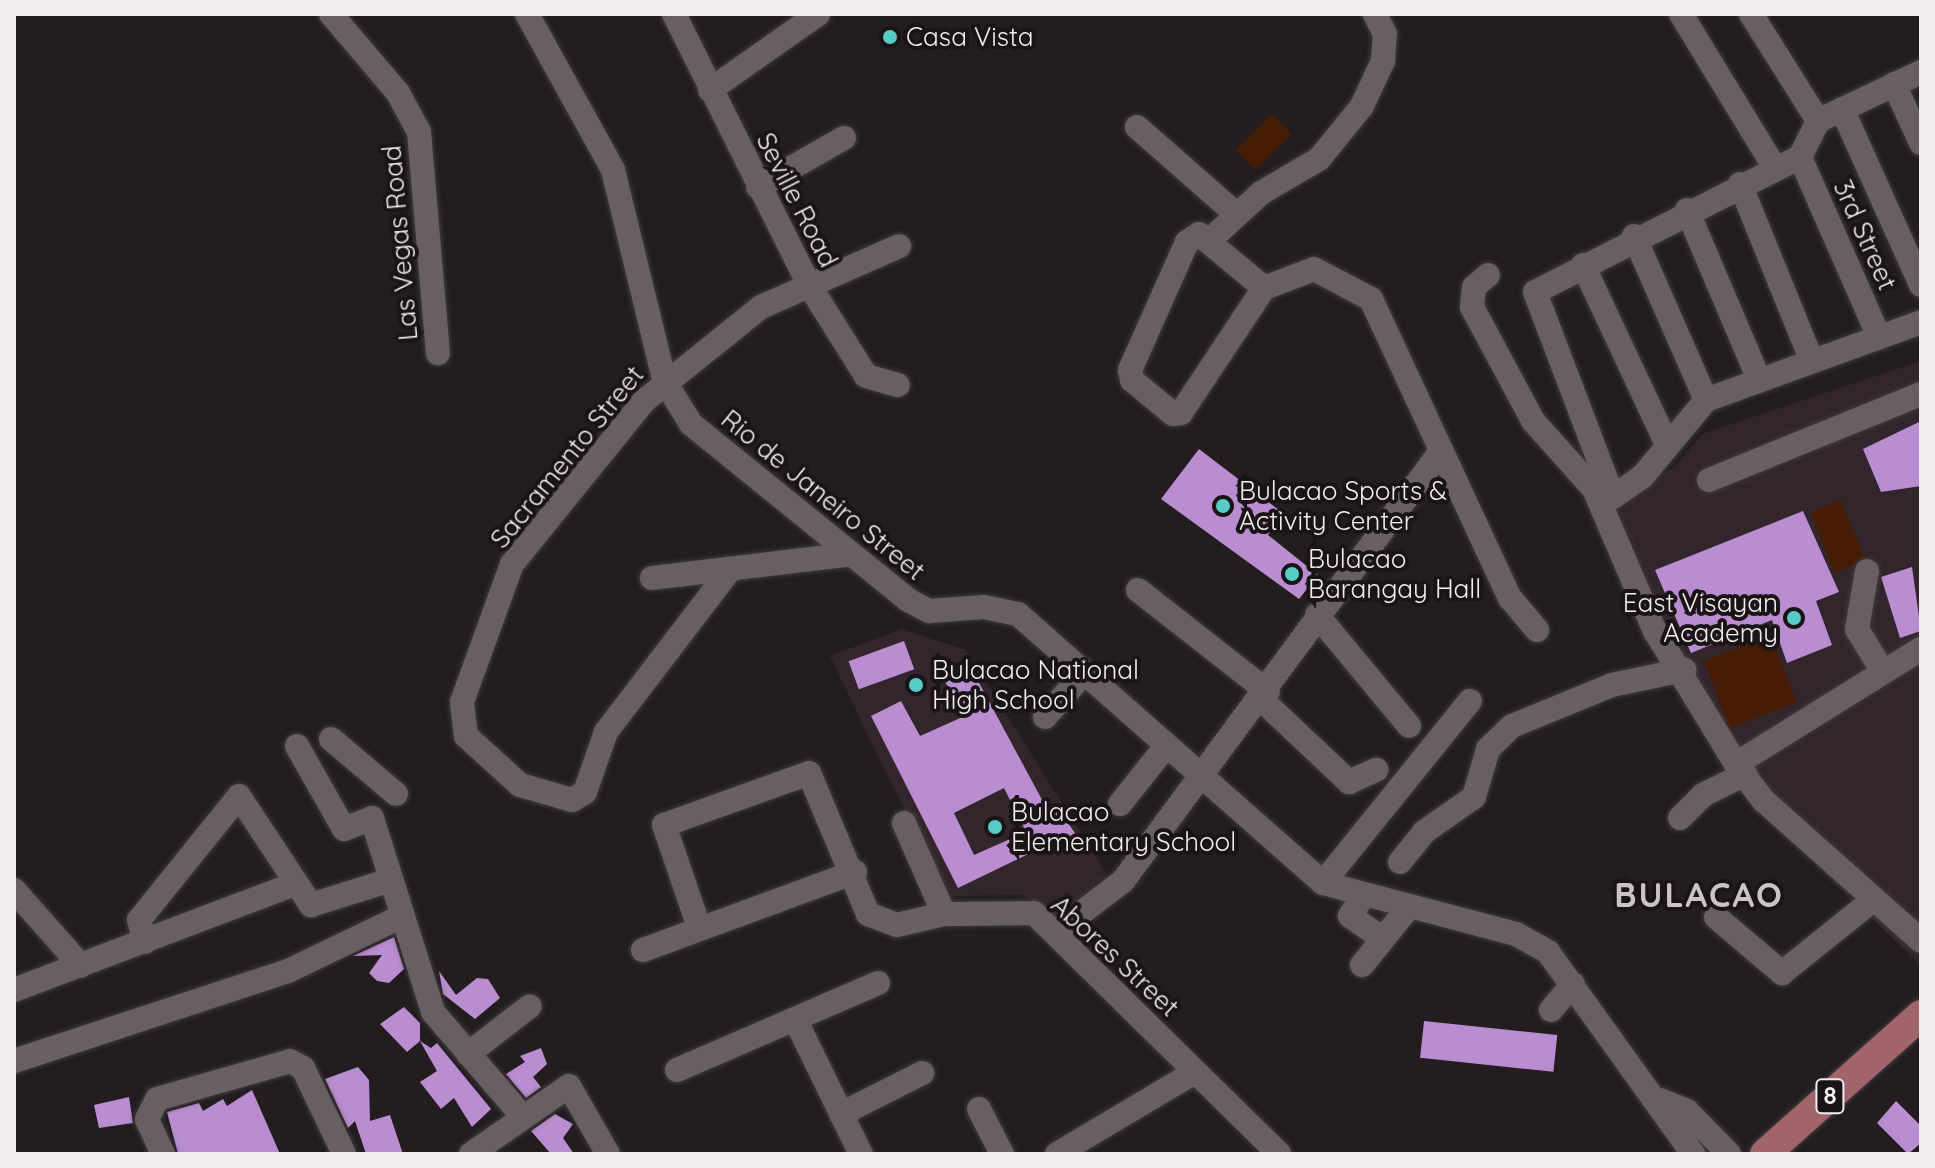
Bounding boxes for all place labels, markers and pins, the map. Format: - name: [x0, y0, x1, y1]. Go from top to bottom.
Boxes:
- place label: Casa Vista: [906, 21, 1034, 53]
- marker: Casa Vista: [881, 28, 899, 46]
- place label: Bulacao Sports & Activity Center: [1239, 475, 1447, 536]
- marker: Bulacao Sports & Activity Center: [1214, 497, 1232, 515]
- place label: Bulacao Barangay Hall: [1308, 543, 1481, 604]
- marker: Bulacao Barangay Hall: [1283, 565, 1301, 583]
- place label: East Visayan Academy: [1623, 587, 1778, 648]
- marker: East Visayan Academy: [1785, 609, 1803, 627]
- place label: Bulacao National High School: [932, 654, 1139, 716]
- marker: Bulacao National High School: [907, 676, 925, 694]
- place label: Bulacao Elementary School: [1011, 796, 1236, 858]
- marker: Bulacao Elementary School: [986, 818, 1004, 836]

